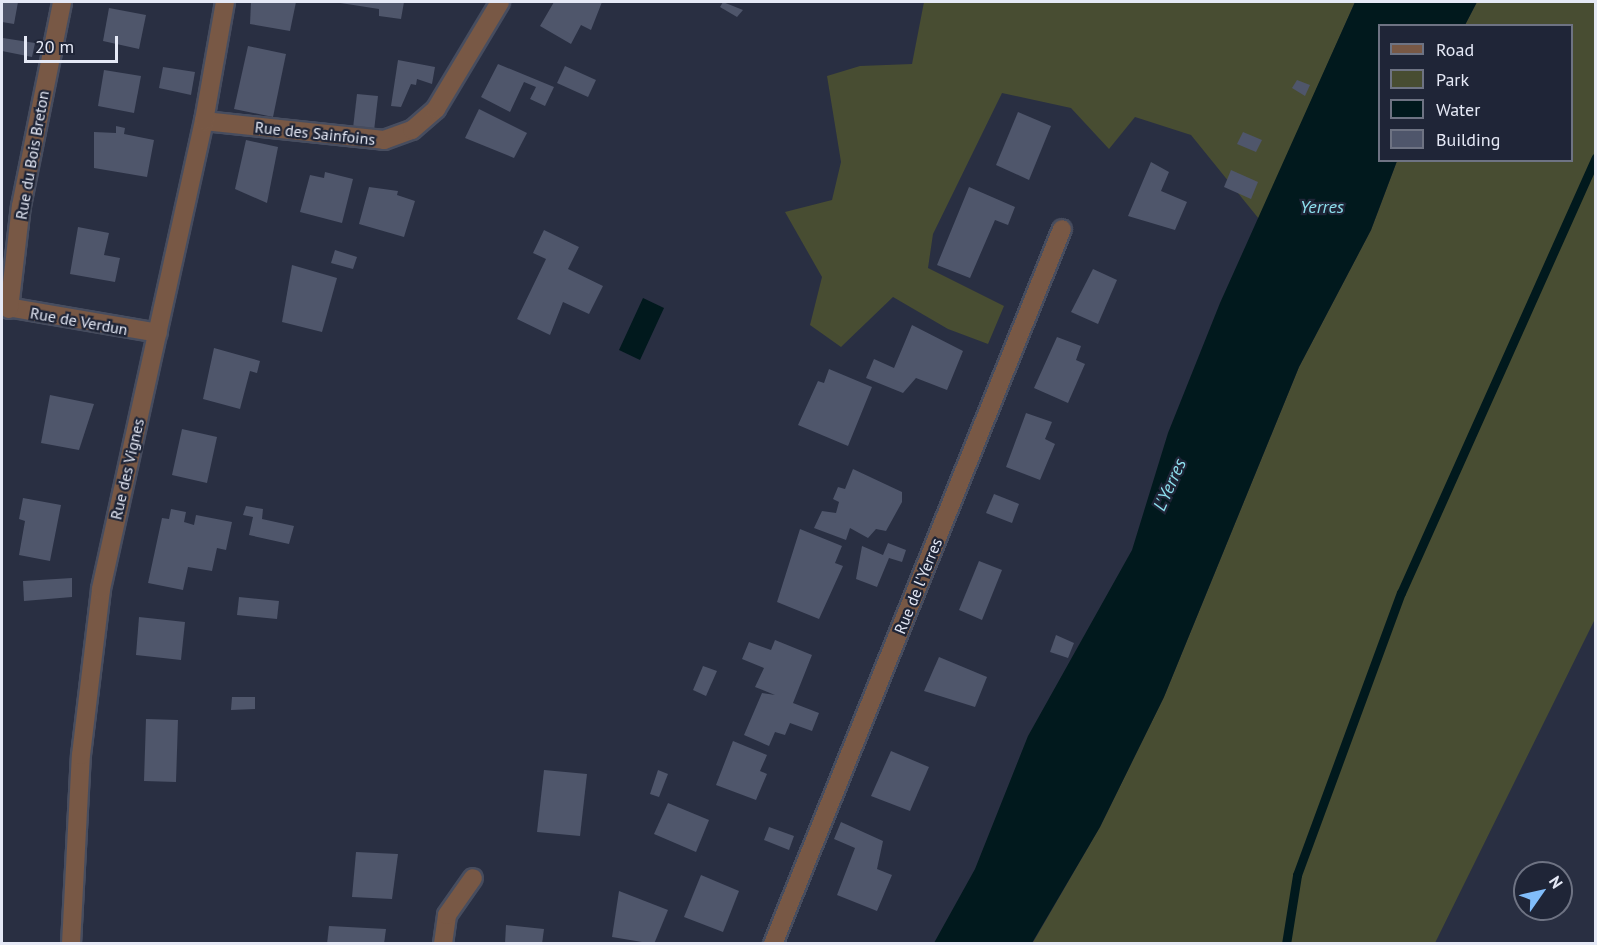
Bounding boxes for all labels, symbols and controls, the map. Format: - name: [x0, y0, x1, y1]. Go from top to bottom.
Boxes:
- scale bar: [27, 24, 122, 62]
- legend: [1378, 24, 1573, 162]
- text: 20 m: [35, 35, 74, 58]
- text: Road: [1436, 38, 1474, 61]
- text: Park: [1436, 68, 1469, 91]
- street label: Rue du Bois Breton: [11, 89, 53, 221]
- text: Water: [1436, 98, 1480, 121]
- street label: Rue des Sainfoins: [254, 117, 376, 149]
- text: Building: [1436, 128, 1500, 151]
- water label: Yerres: [1300, 196, 1344, 218]
- street label: Rue de Verdun: [29, 303, 129, 339]
- street label: Rue des Vignes: [106, 416, 148, 522]
- water label: L'Yerres: [1149, 456, 1191, 514]
- street label: Rue de l'Yerres: [890, 535, 946, 637]
- north arrow: [1513, 861, 1573, 921]
- text: N: [1545, 872, 1567, 892]

